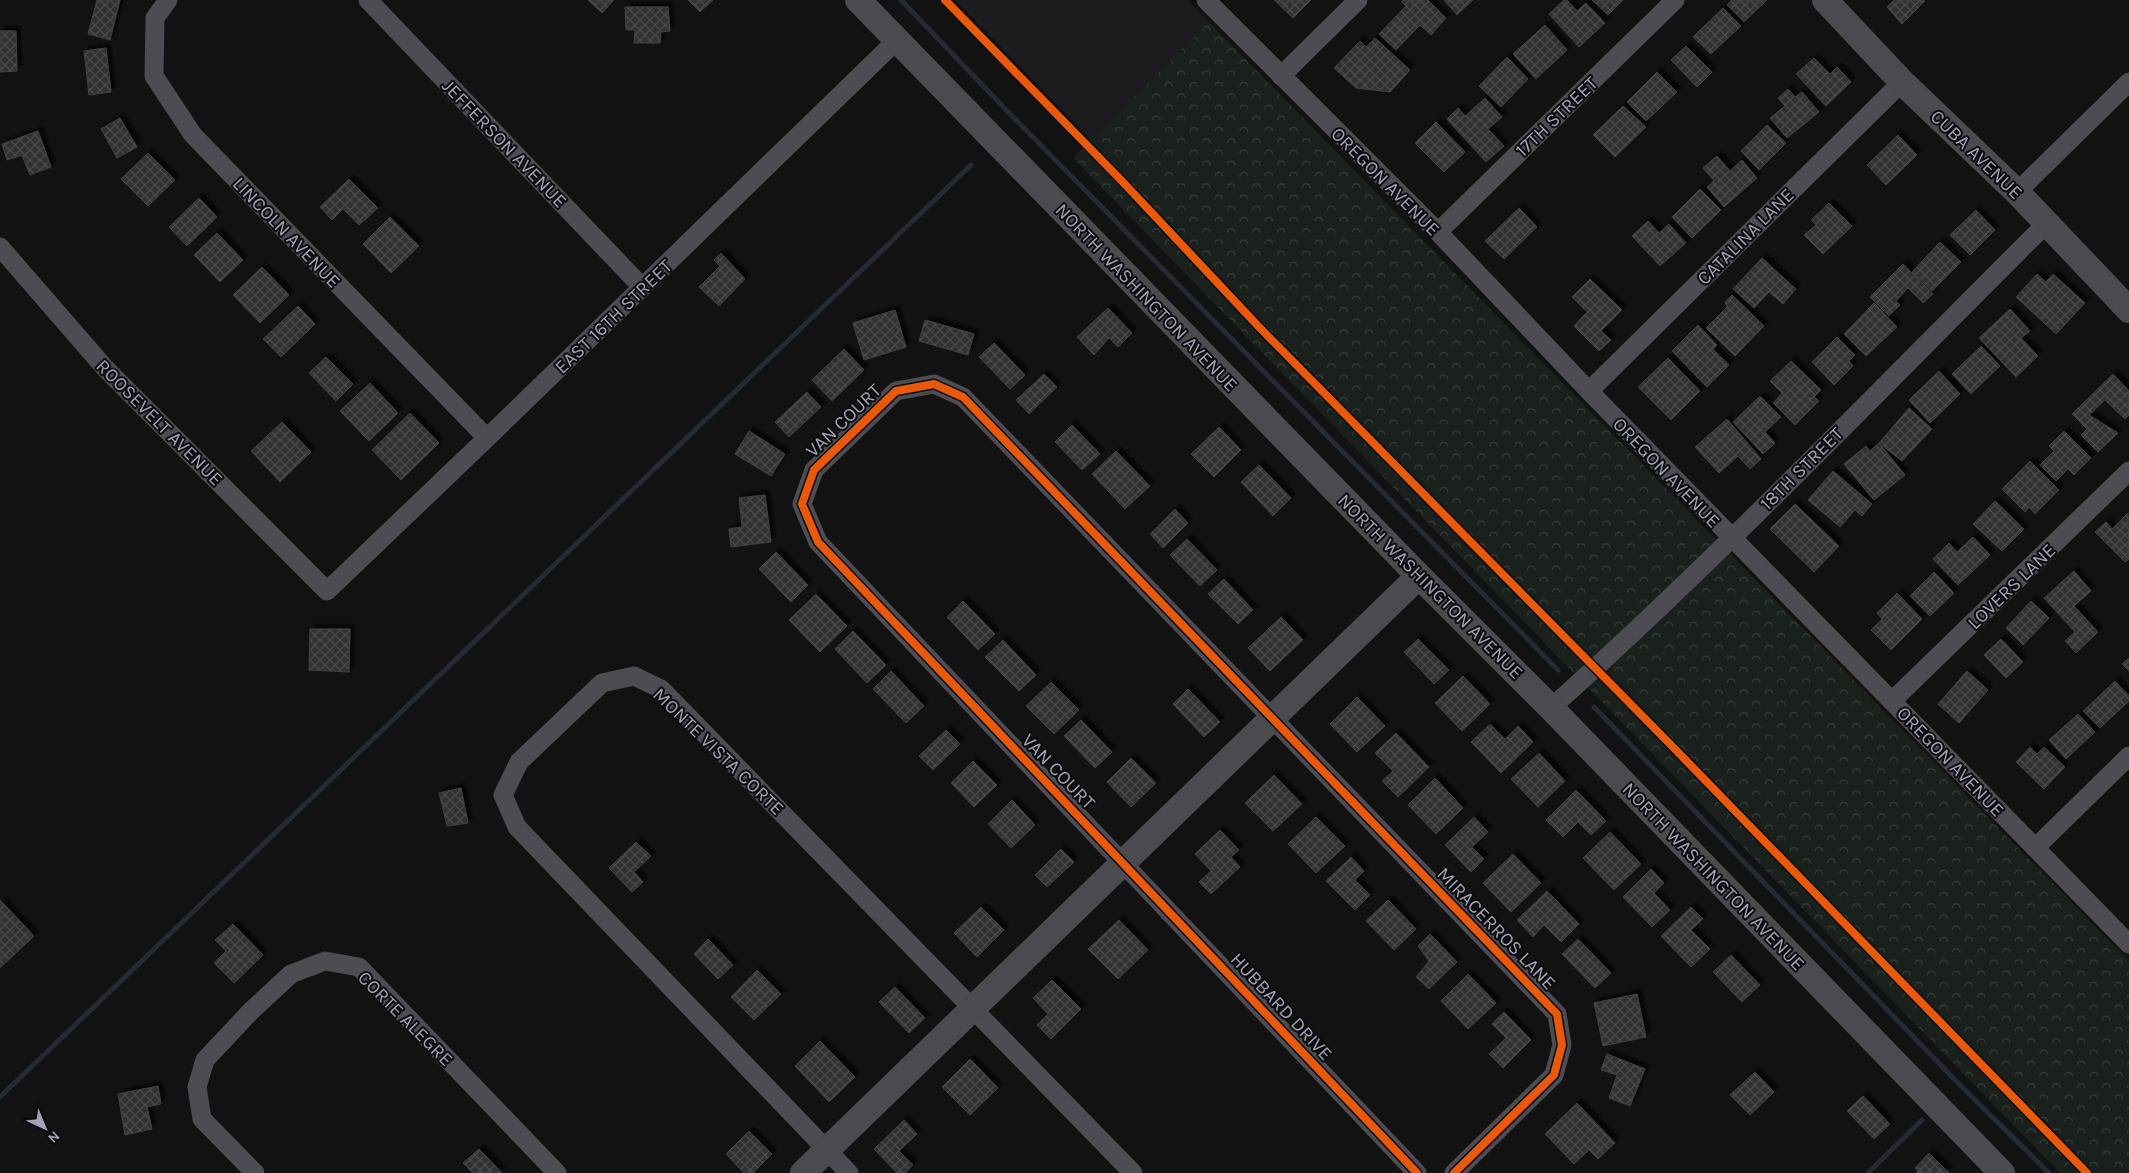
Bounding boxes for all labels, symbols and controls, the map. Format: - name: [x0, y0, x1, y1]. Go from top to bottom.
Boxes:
- street label: 17TH STREET: [1511, 72, 1603, 161]
- street label: JEFFERSON AVENUE: [437, 75, 571, 212]
- street label: CUBA AVENUE: [1926, 105, 2027, 204]
- street label: OREGON AVENUE: [1326, 123, 1444, 241]
- street label: LINCOLN AVENUE: [228, 173, 345, 293]
- street label: CATALINA LANE: [1693, 184, 1799, 290]
- street label: NORTH WASHINGTON AVENUE: [1051, 199, 1242, 396]
- street label: EAST 16TH STREET: [550, 255, 677, 378]
- street label: ROOSEVELT AVENUE: [92, 355, 227, 490]
- street label: VAN COURT: [802, 379, 886, 462]
- street label: OREGON AVENUE: [1608, 413, 1724, 532]
- street label: 18TH STREET: [1756, 422, 1848, 515]
- street label: NORTH WASHINGTON AVENUE: [1333, 490, 1527, 684]
- street label: LOVERS LANE: [1963, 539, 2060, 634]
- street label: MONTE VISTA CORTE: [648, 684, 788, 820]
- street label: OREGON AVENUE: [1892, 702, 2008, 821]
- street label: VAN COURT: [1017, 730, 1100, 814]
- street label: NORTH WASHINGTON AVENUE: [1618, 778, 1809, 975]
- street label: MIRACERROS LANE: [1432, 863, 1560, 994]
- street label: HUBBARD DRIVE: [1226, 948, 1337, 1065]
- street label: CORTE ALEGRE: [353, 967, 457, 1071]
- north arrow: [20, 1103, 70, 1153]
- text: N: [44, 1127, 63, 1147]

